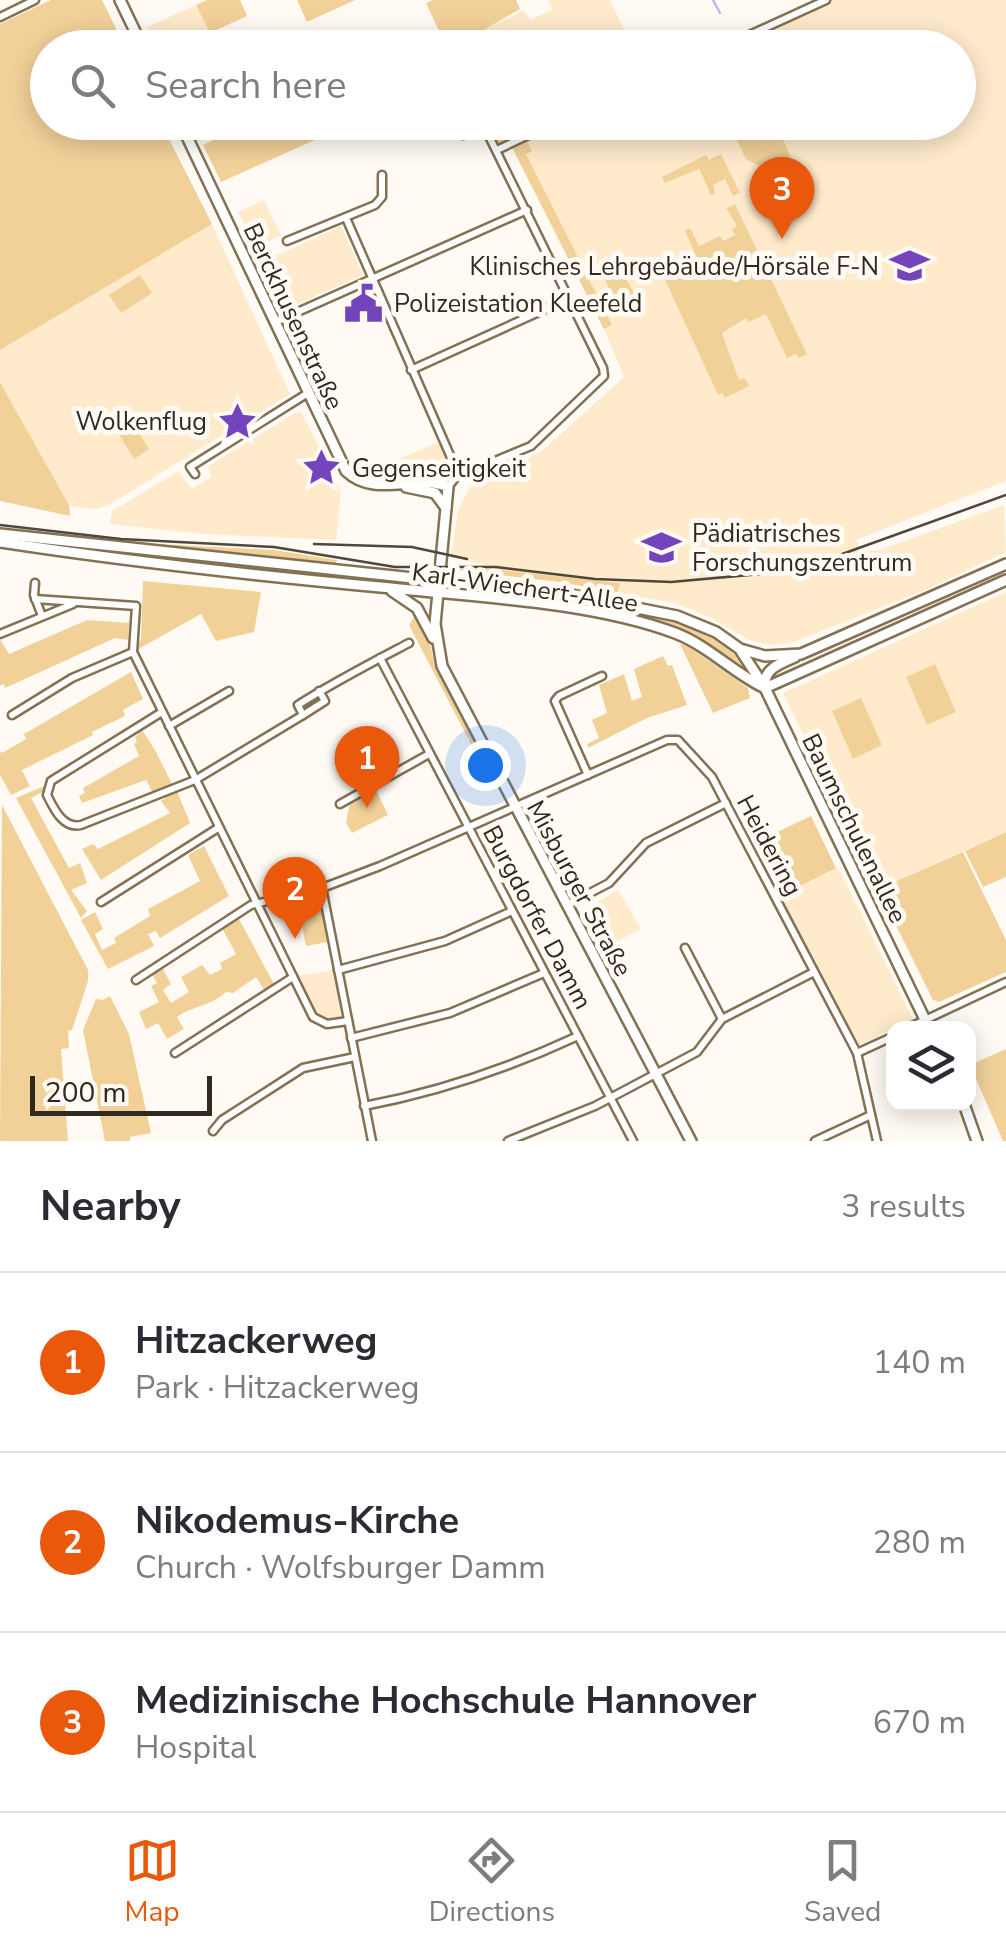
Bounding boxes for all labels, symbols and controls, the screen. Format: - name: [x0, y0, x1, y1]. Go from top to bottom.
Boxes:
- search box: [30, 30, 976, 140]
- icon: search: [65, 58, 120, 113]
- text: Search here: [145, 60, 346, 111]
- pin: 3: [750, 156, 814, 239]
- street label: Berckhusenstraße: [235, 218, 351, 415]
- school or university icon: Klinisches Lehrgebäude/Hörsäle F-N: [888, 245, 930, 287]
- place label: Klinisches Lehrgebäude/Hörsäle F-N: [469, 250, 879, 284]
- public building icon: Polizeistation Kleefeld: [343, 282, 385, 324]
- place label: Polizeistation Kleefeld: [394, 287, 642, 321]
- place icon: Wolkenflug: [216, 400, 258, 442]
- place label: Wolkenflug: [76, 405, 207, 439]
- place icon: Gegenseitigkeit: [301, 447, 343, 489]
- place label: Gegenseitigkeit: [352, 452, 526, 486]
- place label: Pädiatrisches Forschungszentrum: [692, 517, 912, 580]
- school or university icon: Pädiatrisches Forschungszentrum: [641, 526, 683, 568]
- street label: Karl-Wiechert-Allee: [410, 555, 640, 621]
- pin: 1: [334, 726, 400, 808]
- street label: Baumschulenallee: [794, 728, 915, 929]
- your location: [460, 740, 511, 791]
- street label: Heidering: [728, 789, 810, 902]
- street label: Misburger Straße: [518, 795, 640, 982]
- street label: Burgdorfer Damm: [474, 820, 600, 1015]
- pin: 2: [262, 856, 328, 939]
- map controls: [886, 1021, 976, 1111]
- button: layers: [886, 1021, 976, 1111]
- scale bar: [30, 1071, 212, 1116]
- text: 200 m: [45, 1074, 127, 1112]
- text: Nearby: [40, 1178, 181, 1235]
- text: 3 results: [841, 1185, 966, 1228]
- text: Hitzackerweg: [135, 1315, 377, 1366]
- text: 1: [63, 1341, 82, 1384]
- text: 140 m: [873, 1341, 966, 1384]
- text: Park · Hitzackerweg: [135, 1366, 420, 1409]
- text: Nikodemus-Kirche: [135, 1495, 459, 1546]
- text: 2: [63, 1521, 82, 1564]
- text: 280 m: [873, 1521, 966, 1564]
- text: Church · Wolfsburger Damm: [135, 1546, 546, 1589]
- text: Medizinische Hochschule Hannover: [135, 1675, 756, 1726]
- text: 3: [63, 1701, 82, 1744]
- text: 670 m: [873, 1701, 966, 1744]
- text: Hospital: [135, 1726, 256, 1769]
- tab: Map: [125, 1833, 180, 1931]
- tab: Directions: [429, 1833, 555, 1931]
- tab: Saved: [804, 1833, 881, 1931]

